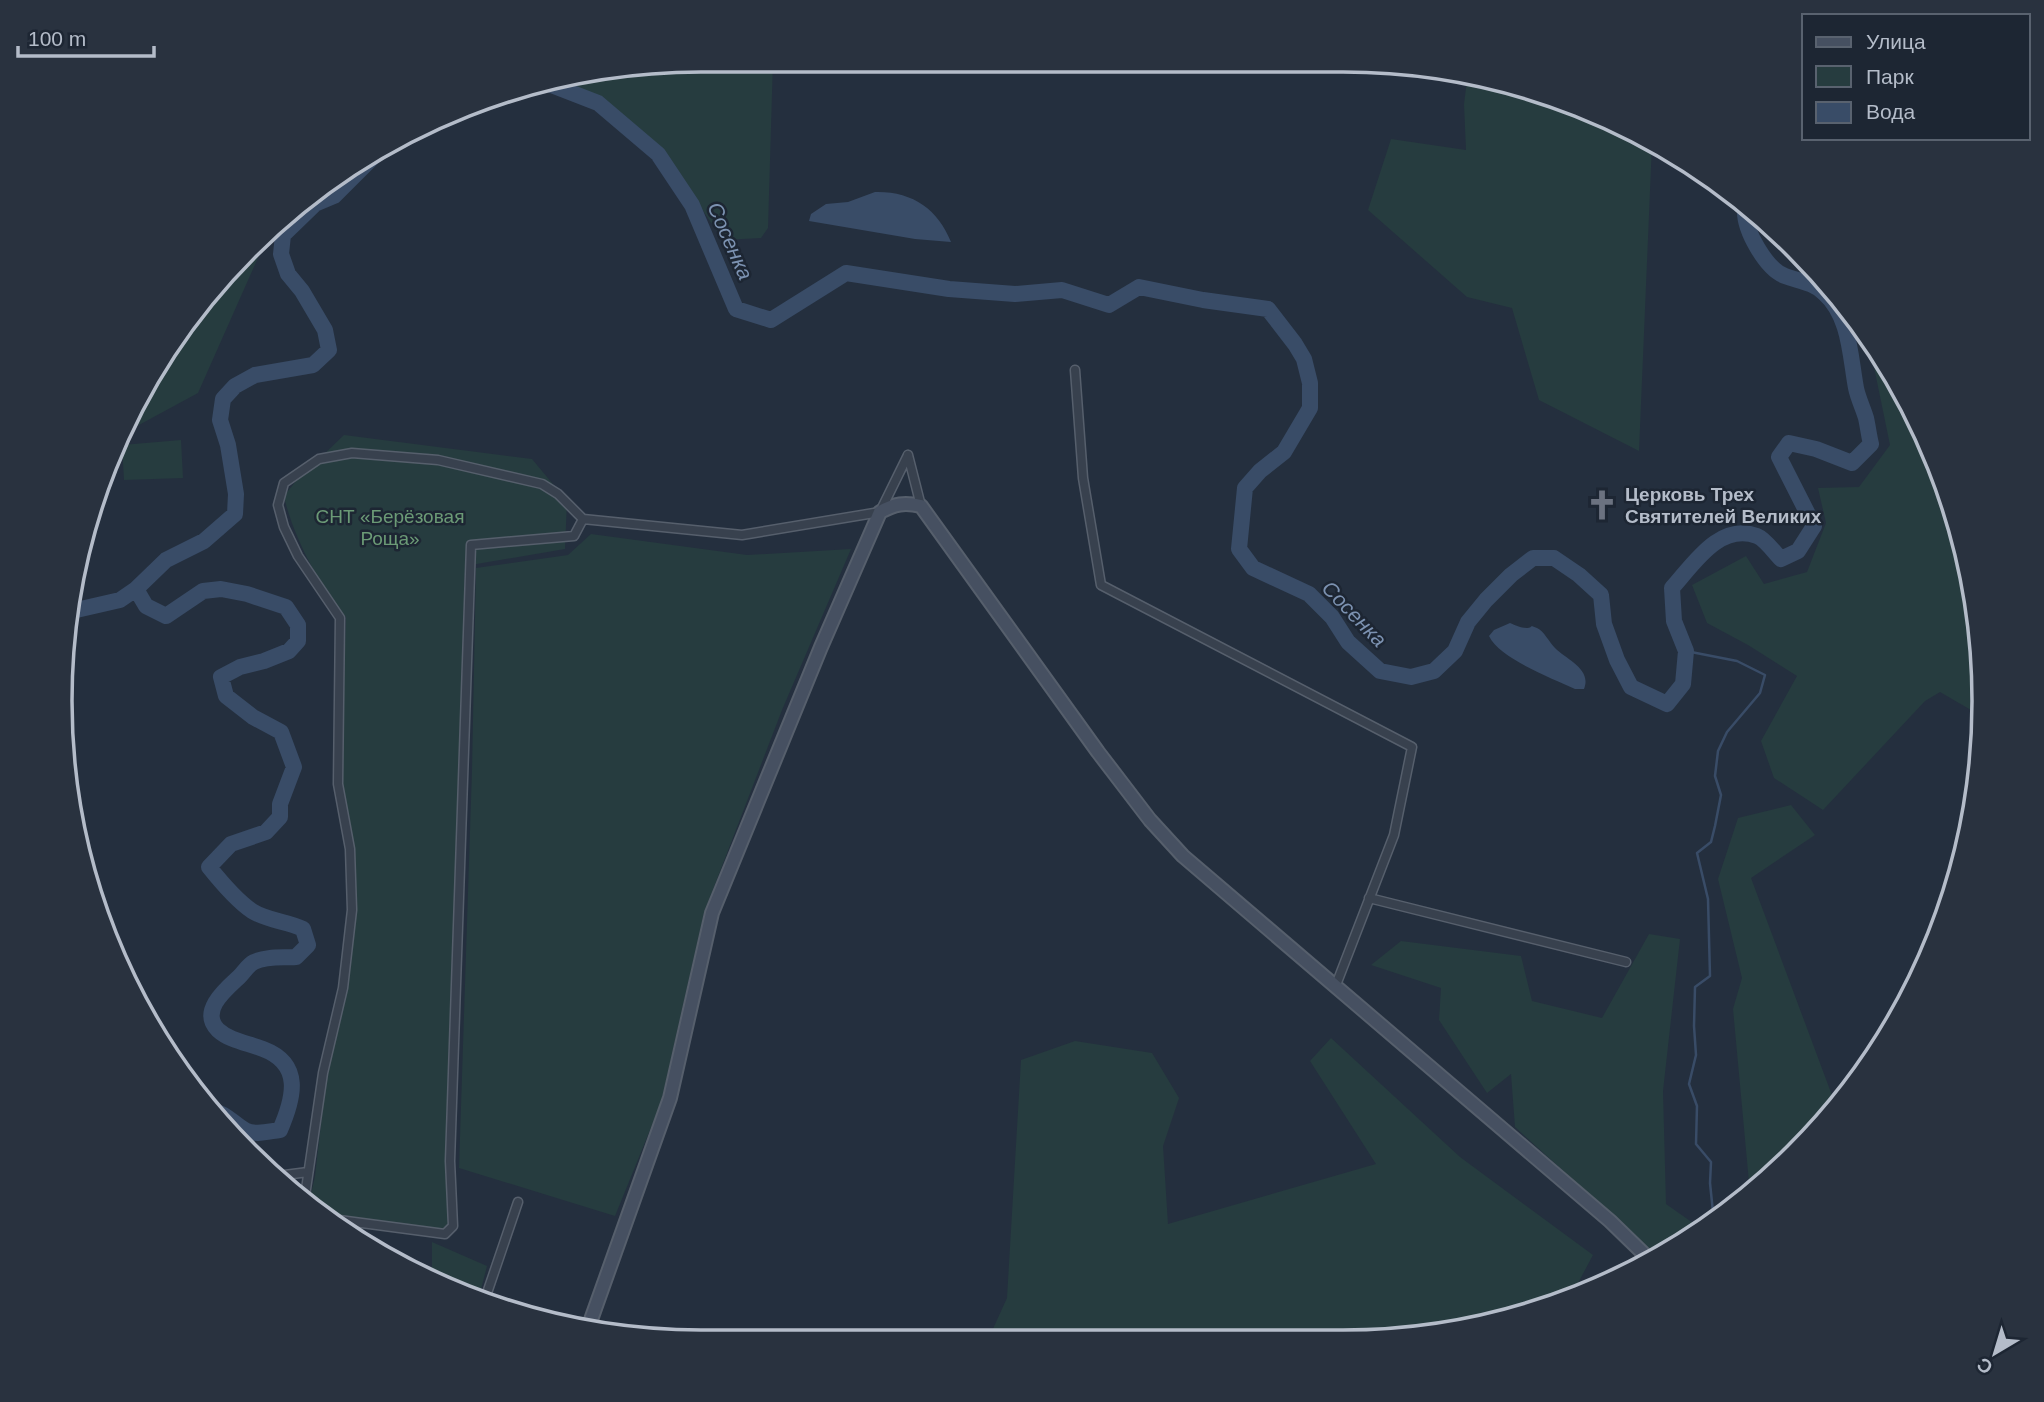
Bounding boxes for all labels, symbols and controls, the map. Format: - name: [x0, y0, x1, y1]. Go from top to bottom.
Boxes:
- scale bar: [18, 14, 154, 58]
- legend: [1802, 14, 2030, 140]
- text: 100 m: [28, 27, 86, 50]
- text: Улица: [1866, 30, 1926, 53]
- text: Парк: [1866, 65, 1914, 88]
- text: Вода: [1866, 100, 1915, 123]
- water label: Сосенка: [703, 199, 758, 283]
- place label: Церковь Трех Святителей Великих: [1625, 484, 1822, 527]
- church icon: Церковь Трех Святителей Великих: [1585, 488, 1619, 522]
- park label: СНТ «Берёзовая Роща»: [316, 506, 464, 549]
- water label: Сосенка: [1318, 576, 1391, 651]
- north arrow: [1960, 1318, 2030, 1388]
- text: С: [1973, 1353, 1997, 1379]

